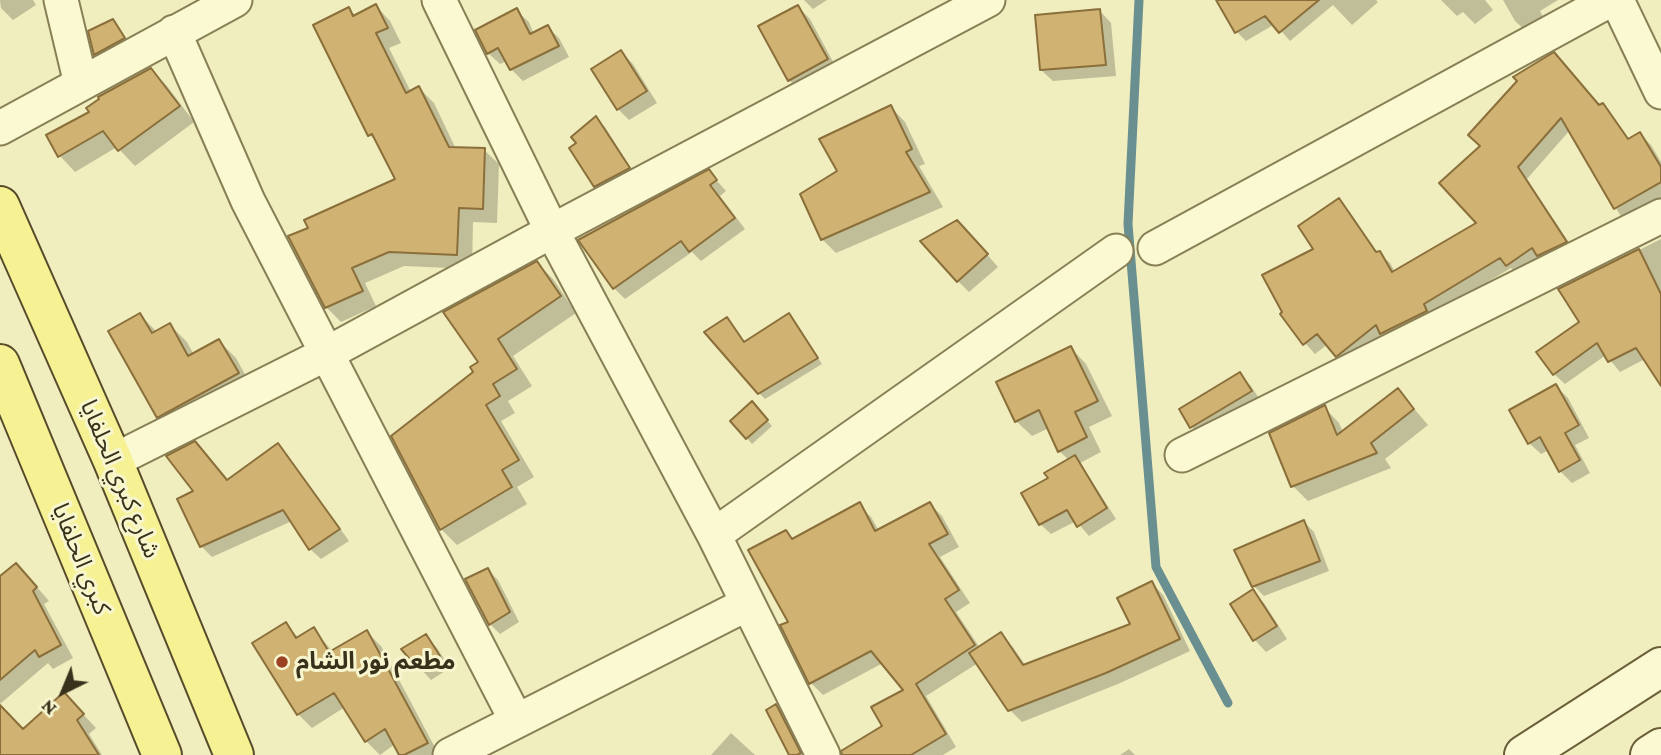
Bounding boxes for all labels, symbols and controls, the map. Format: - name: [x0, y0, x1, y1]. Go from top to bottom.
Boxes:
- street label: شارع كبري الحلفايا: [74, 396, 166, 562]
- street label: كبري الحلفايا: [46, 499, 116, 619]
- place label: مطعم نور الشام: [296, 648, 456, 676]
- marker: مطعم نور الشام: [274, 654, 290, 670]
- north arrow: [28, 657, 98, 727]
- text: N: [36, 696, 60, 720]

